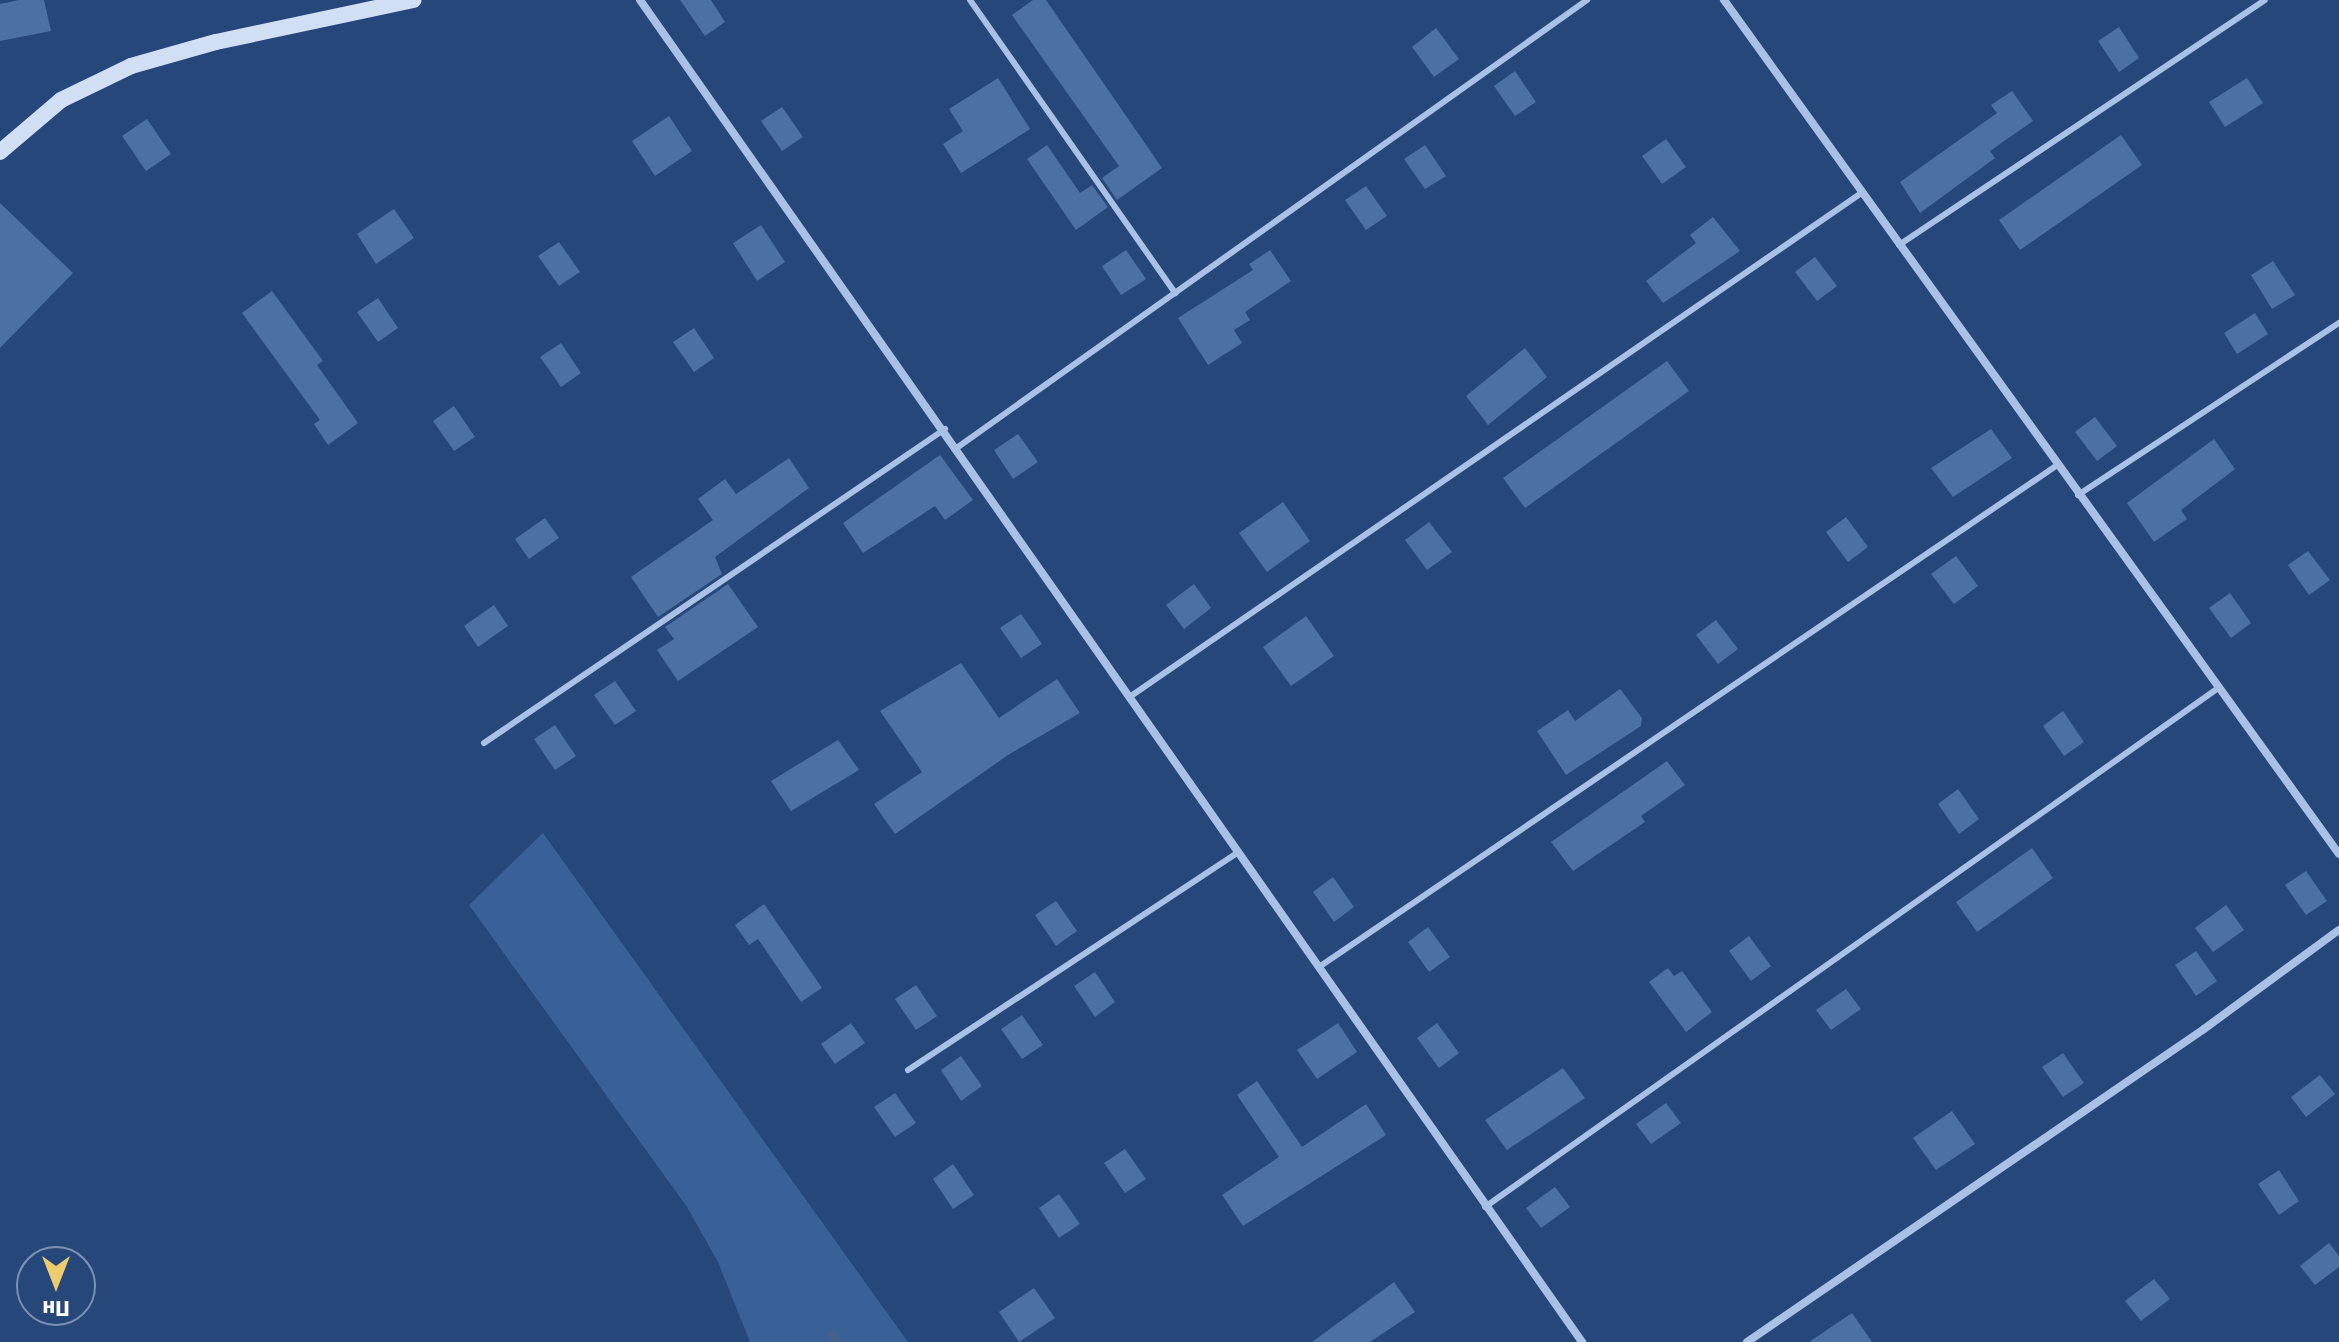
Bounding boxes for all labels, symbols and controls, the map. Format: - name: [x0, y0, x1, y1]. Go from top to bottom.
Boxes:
- north arrow: [16, 1246, 96, 1326]
- text: Пн: [42, 1295, 70, 1322]

